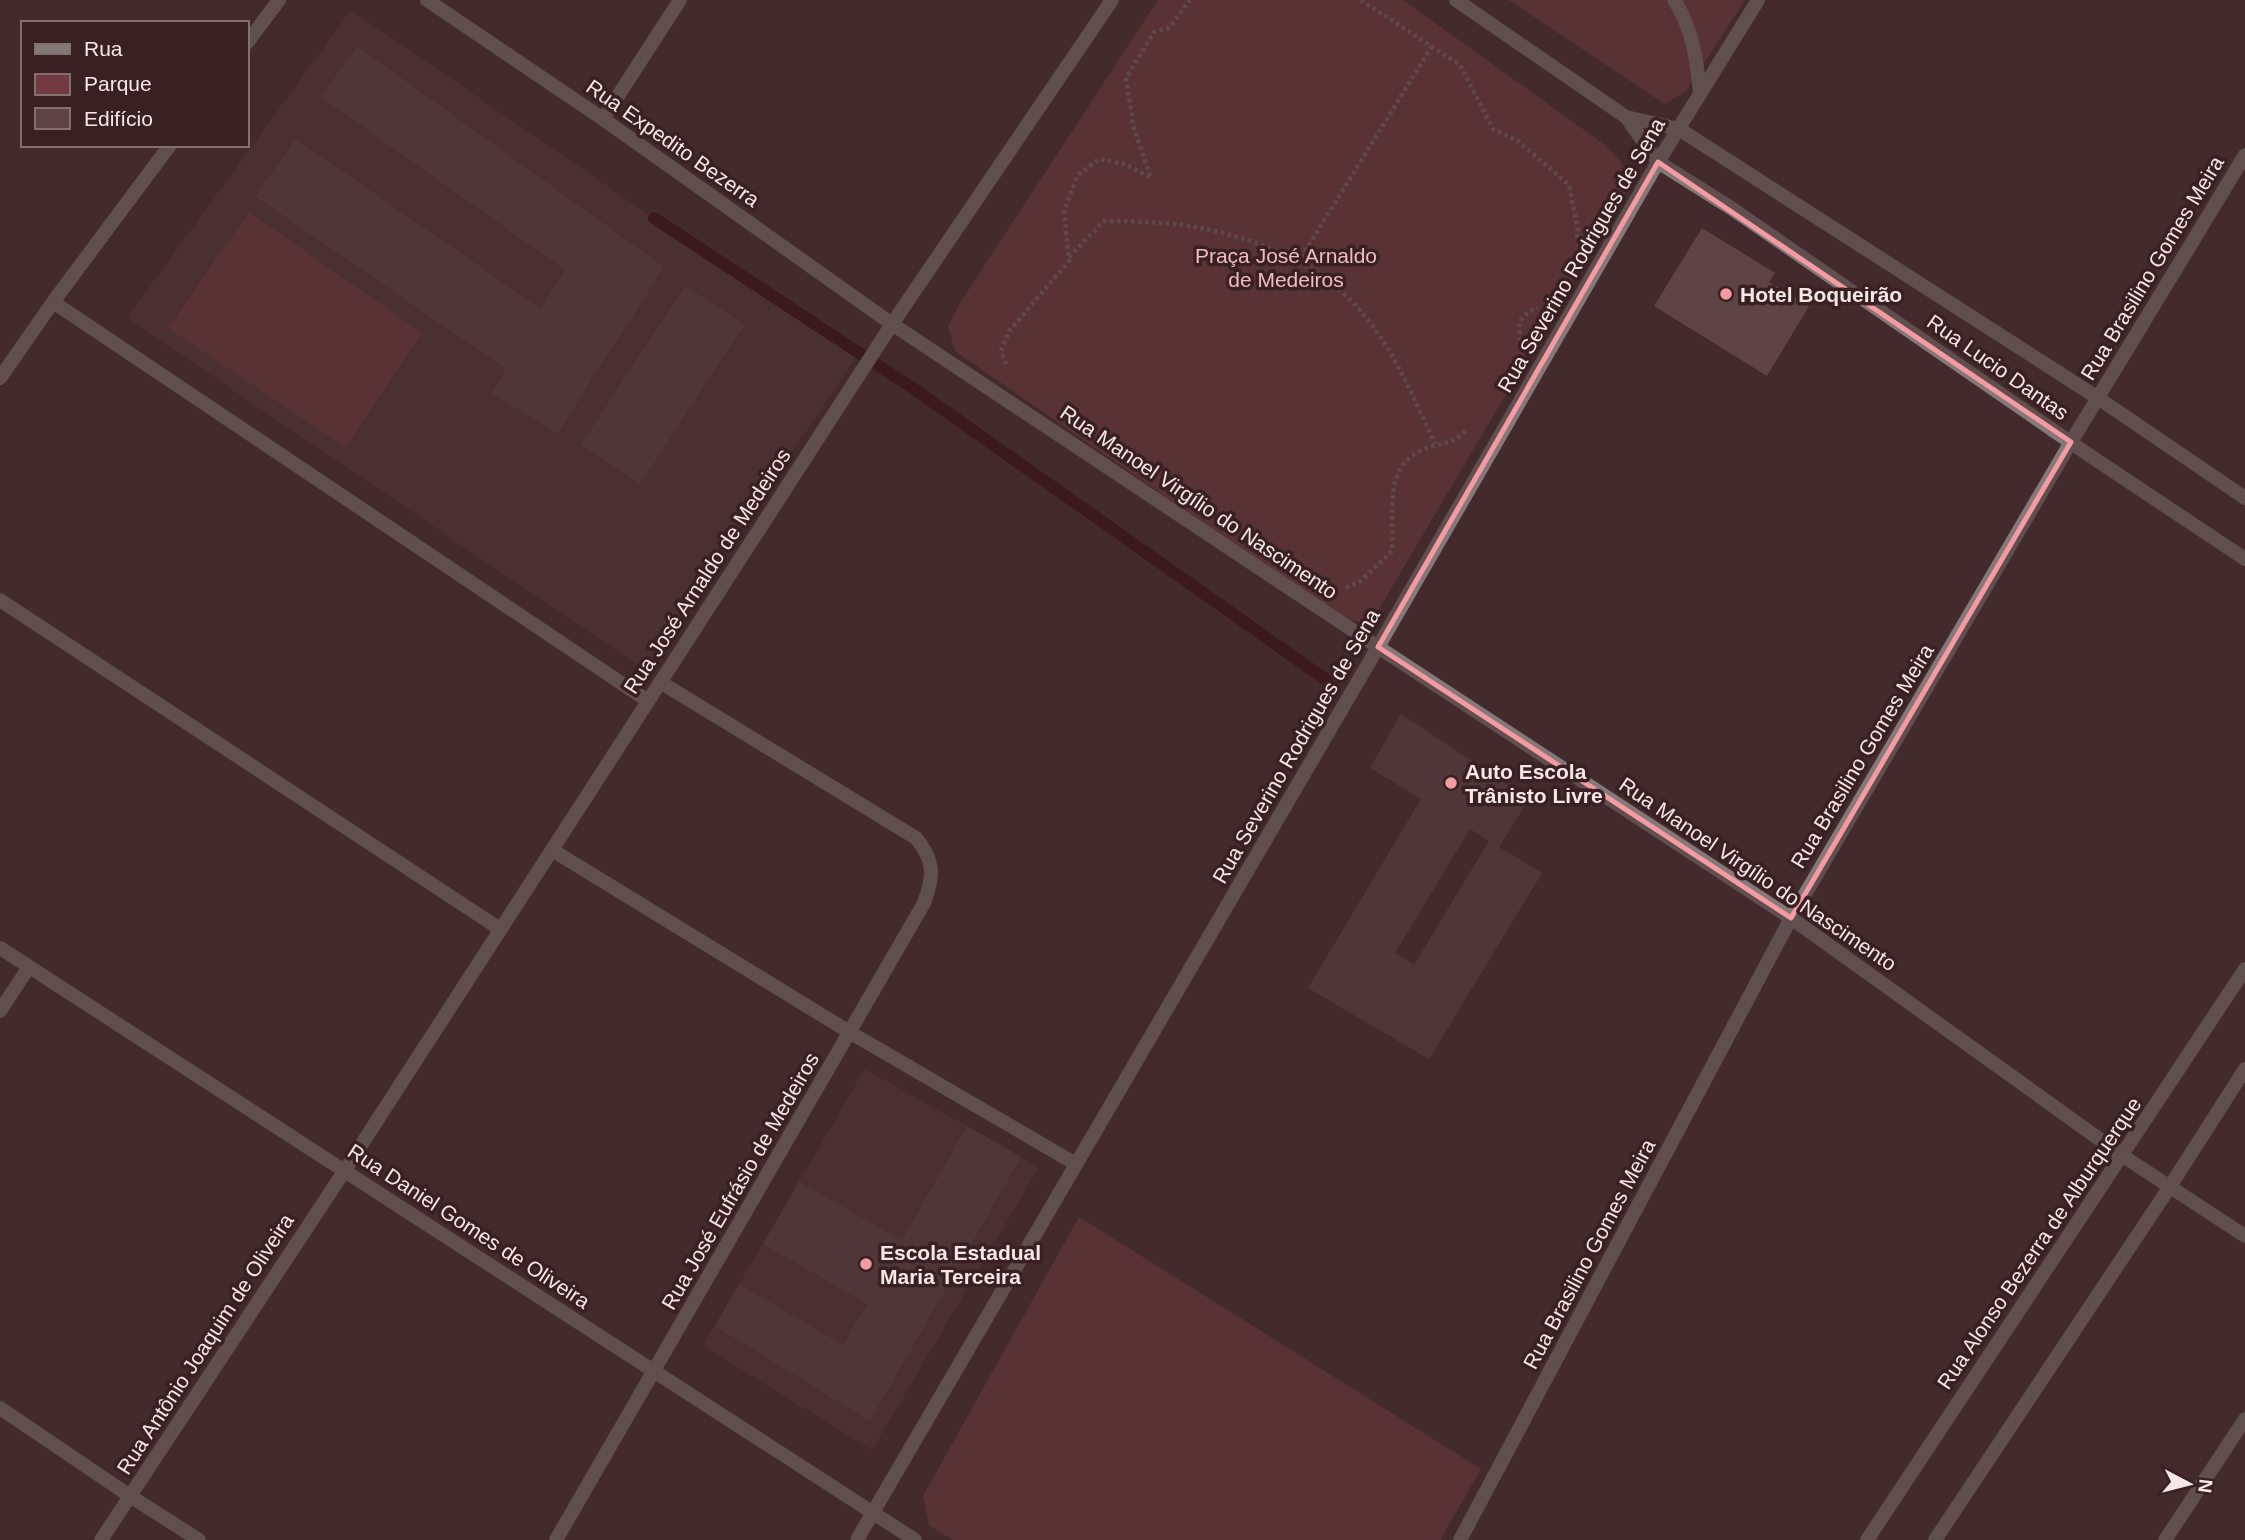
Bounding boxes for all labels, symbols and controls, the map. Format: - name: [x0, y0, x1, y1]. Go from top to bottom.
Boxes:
- legend: [21, 21, 248, 147]
- text: Rua: [84, 37, 123, 60]
- text: Parque: [84, 72, 152, 95]
- street label: Rua Expedito Bezerra: [582, 75, 764, 212]
- text: Edifício: [84, 107, 153, 130]
- street label: Rua Severino Rodrigues de Sena: [1493, 114, 1669, 396]
- street label: Rua Brasilino Gomes Meira: [2076, 152, 2228, 384]
- park label: Praça José Arnaldo de Medeiros: [1195, 244, 1377, 291]
- place label: Hotel Boqueirão: [1740, 283, 1902, 306]
- marker: Hotel Boqueirão: [1718, 286, 1734, 302]
- street label: Rua Lucio Dantas: [1923, 310, 2073, 424]
- street label: Rua Manoel Virgílio do Nascimento: [1056, 401, 1342, 603]
- street label: Rua José Arnaldo de Medeiros: [619, 444, 795, 698]
- street label: Rua Severino Rodrigues de Sena: [1208, 605, 1384, 887]
- street label: Rua Brasilino Gomes Meira: [1786, 640, 1938, 872]
- place label: Auto Escola Trânisto Livre: [1465, 760, 1603, 807]
- street label: Rua Manoel Virgílio do Nascimento: [1615, 773, 1901, 975]
- marker: Auto Escola Trânisto Livre: [1443, 775, 1459, 791]
- street label: Rua José Eufrásio de Medeiros: [657, 1048, 823, 1314]
- street label: Rua Alonso Bezerra de Alburquerque: [1933, 1093, 2145, 1393]
- street label: Rua Brasilino Gomes Meira: [1519, 1135, 1660, 1373]
- street label: Rua Daniel Gomes de Oliveira: [344, 1139, 594, 1313]
- street label: Rua Antônio Joaquim de Oliveira: [112, 1209, 298, 1479]
- place label: Escola Estadual Maria Terceira: [880, 1241, 1041, 1288]
- marker: Escola Estadual Maria Terceira: [858, 1256, 874, 1272]
- north arrow: [2154, 1449, 2224, 1519]
- text: N: [2194, 1478, 2217, 1494]

